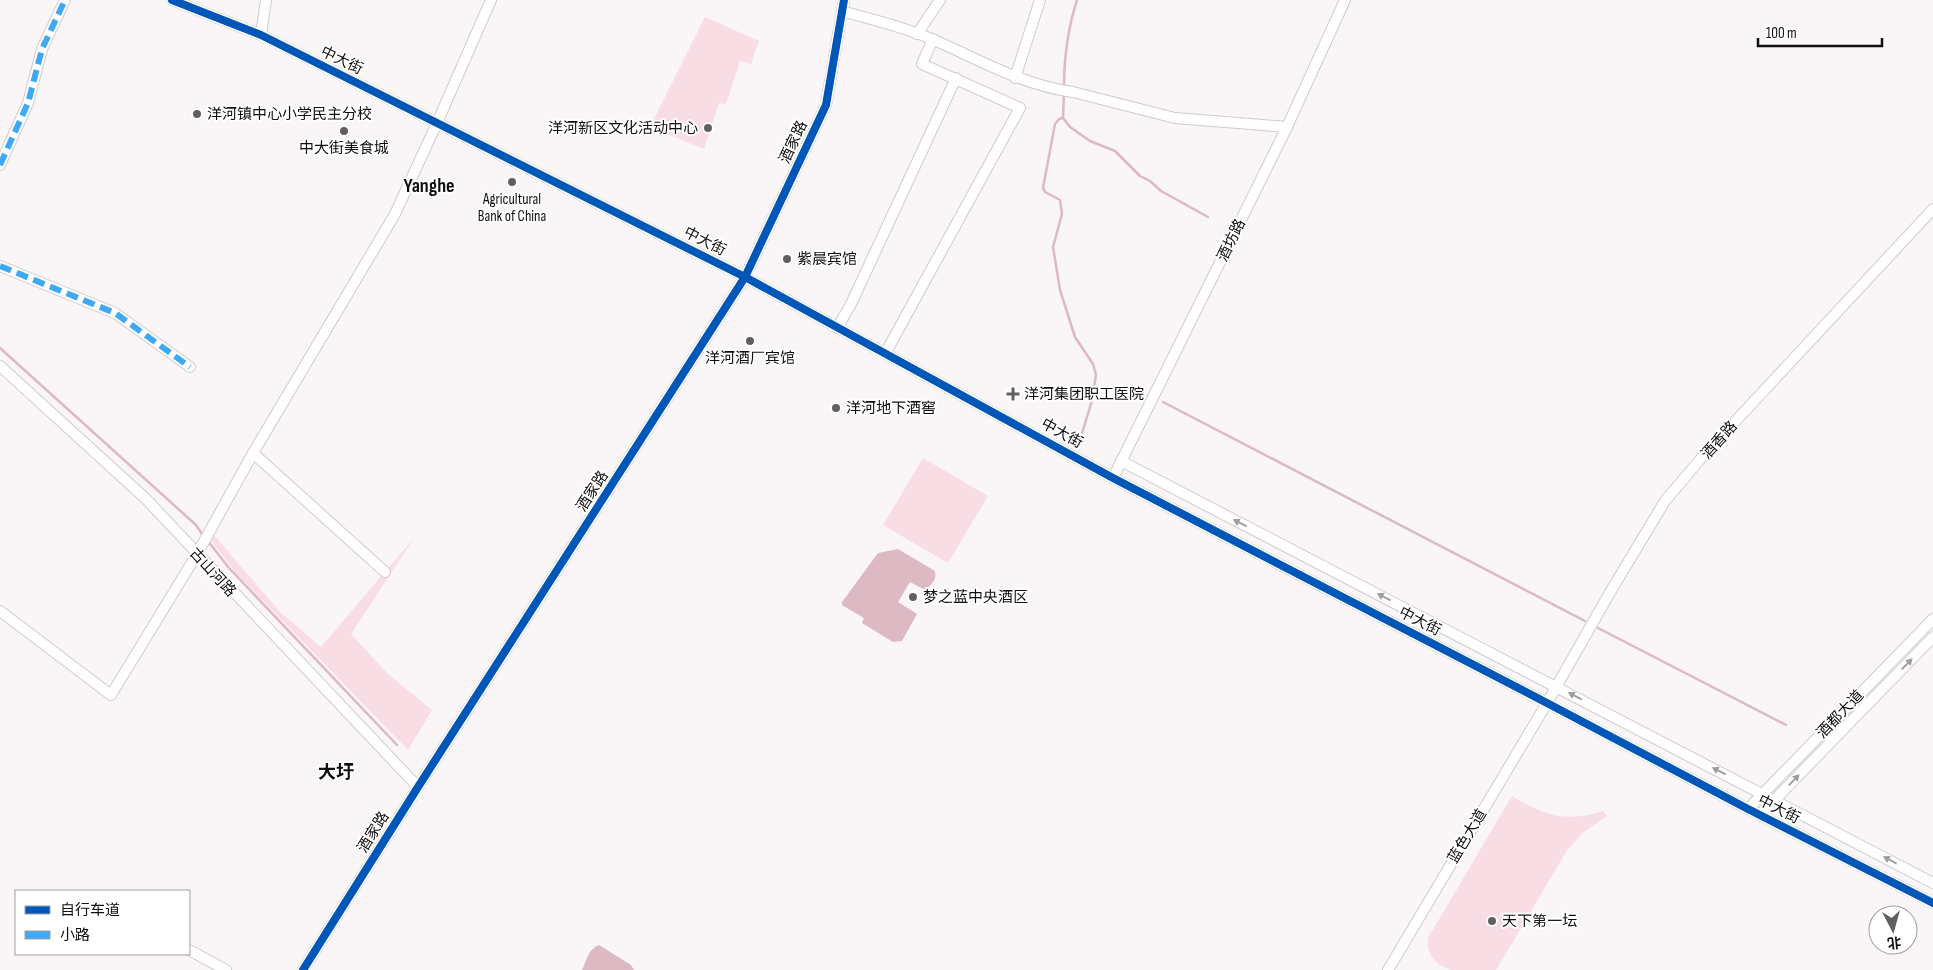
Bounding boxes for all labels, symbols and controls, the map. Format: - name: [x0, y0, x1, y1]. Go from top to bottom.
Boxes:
- scale bar: [1758, 15, 1882, 47]
- text: 100 m: [1766, 24, 1797, 43]
- street label: 中大街: [317, 42, 366, 79]
- place label: 洋河镇中心小学民主分校: [207, 105, 372, 124]
- marker: 洋河镇中心小学民主分校: [191, 108, 203, 120]
- street label: 酒家路: [775, 118, 812, 167]
- place label: 洋河新区文化活动中心: [548, 119, 698, 138]
- marker: 洋河新区文化活动中心: [702, 122, 714, 134]
- marker: 中大街美食城: [338, 125, 350, 137]
- place label: 中大街美食城: [299, 139, 389, 158]
- district label: Yanghe: [403, 174, 455, 198]
- marker: Agricultural Bank of China: [506, 176, 518, 188]
- place label: Agricultural Bank of China: [478, 190, 547, 226]
- street label: 酒坊路: [1213, 216, 1250, 265]
- street label: 中大街: [680, 223, 729, 260]
- place label: 紫晨宾馆: [797, 250, 857, 269]
- marker: 紫晨宾馆: [781, 253, 793, 265]
- marker: 洋河酒厂宾馆: [744, 335, 756, 347]
- place label: 洋河酒厂宾馆: [705, 349, 795, 368]
- place label: 洋河集团职工医院: [1024, 385, 1144, 404]
- marker: 洋河集团职工医院: [1006, 387, 1020, 401]
- place label: 洋河地下酒窖: [846, 399, 936, 418]
- marker: 洋河地下酒窖: [830, 402, 842, 414]
- street label: 中大街: [1037, 414, 1086, 453]
- street label: 酒香路: [1697, 417, 1741, 463]
- street label: 酒家路: [572, 467, 613, 515]
- one-way arrow: [1233, 519, 1247, 527]
- street label: 古山河路: [185, 544, 240, 601]
- place label: 梦之蓝中央酒区: [923, 588, 1028, 607]
- marker: 梦之蓝中央酒区: [907, 591, 919, 603]
- one-way arrow: [1377, 593, 1391, 601]
- street label: 中大街: [1395, 603, 1444, 640]
- one-way arrow: [1901, 658, 1913, 670]
- street label: 酒都大道: [1813, 686, 1868, 743]
- one-way arrow: [1568, 692, 1582, 700]
- district label: 大圩: [318, 762, 354, 783]
- one-way arrow: [1712, 767, 1726, 775]
- one-way arrow: [1788, 775, 1800, 787]
- street label: 中大街: [1754, 791, 1803, 828]
- street label: 蓝色大道: [1444, 806, 1491, 867]
- street label: 酒家路: [353, 808, 393, 856]
- one-way arrow: [1883, 856, 1897, 864]
- legend: [15, 890, 190, 955]
- text: 自行车道: [60, 901, 120, 920]
- north arrow: [1868, 905, 1918, 955]
- place label: 天下第一坛: [1502, 912, 1577, 931]
- marker: 天下第一坛: [1486, 915, 1498, 927]
- text: 小路: [60, 926, 90, 945]
- text: 北: [1886, 933, 1902, 952]

